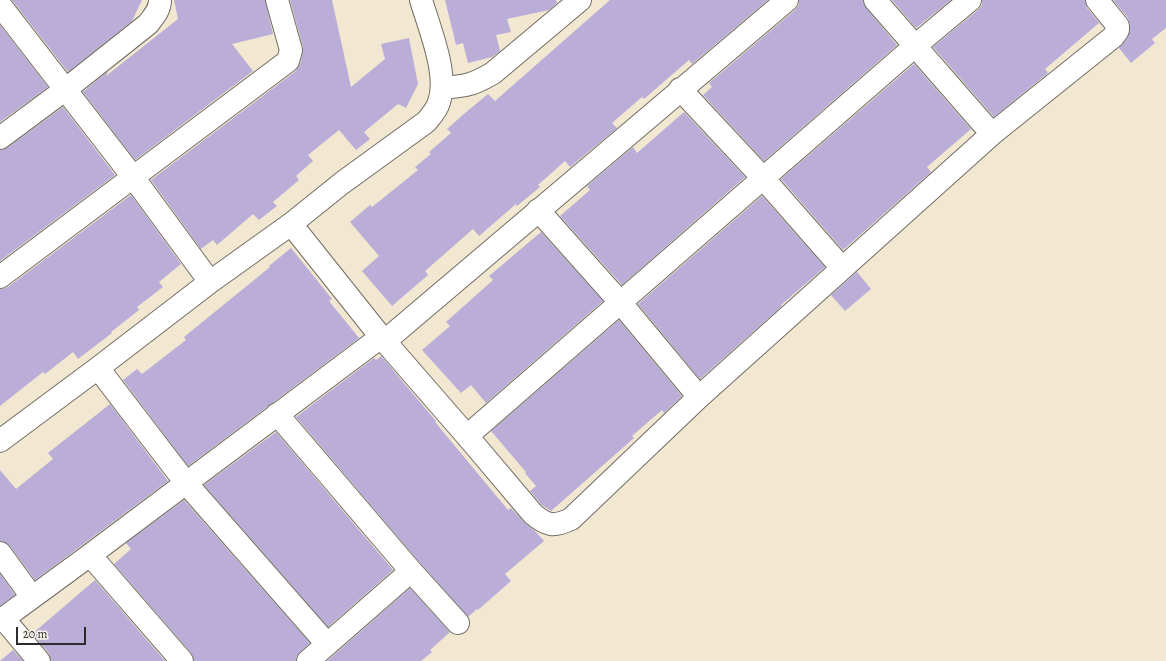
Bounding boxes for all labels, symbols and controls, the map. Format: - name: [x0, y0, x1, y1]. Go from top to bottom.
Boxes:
- scale bar: [18, 619, 88, 645]
- text: 20 m: [23, 626, 47, 642]

